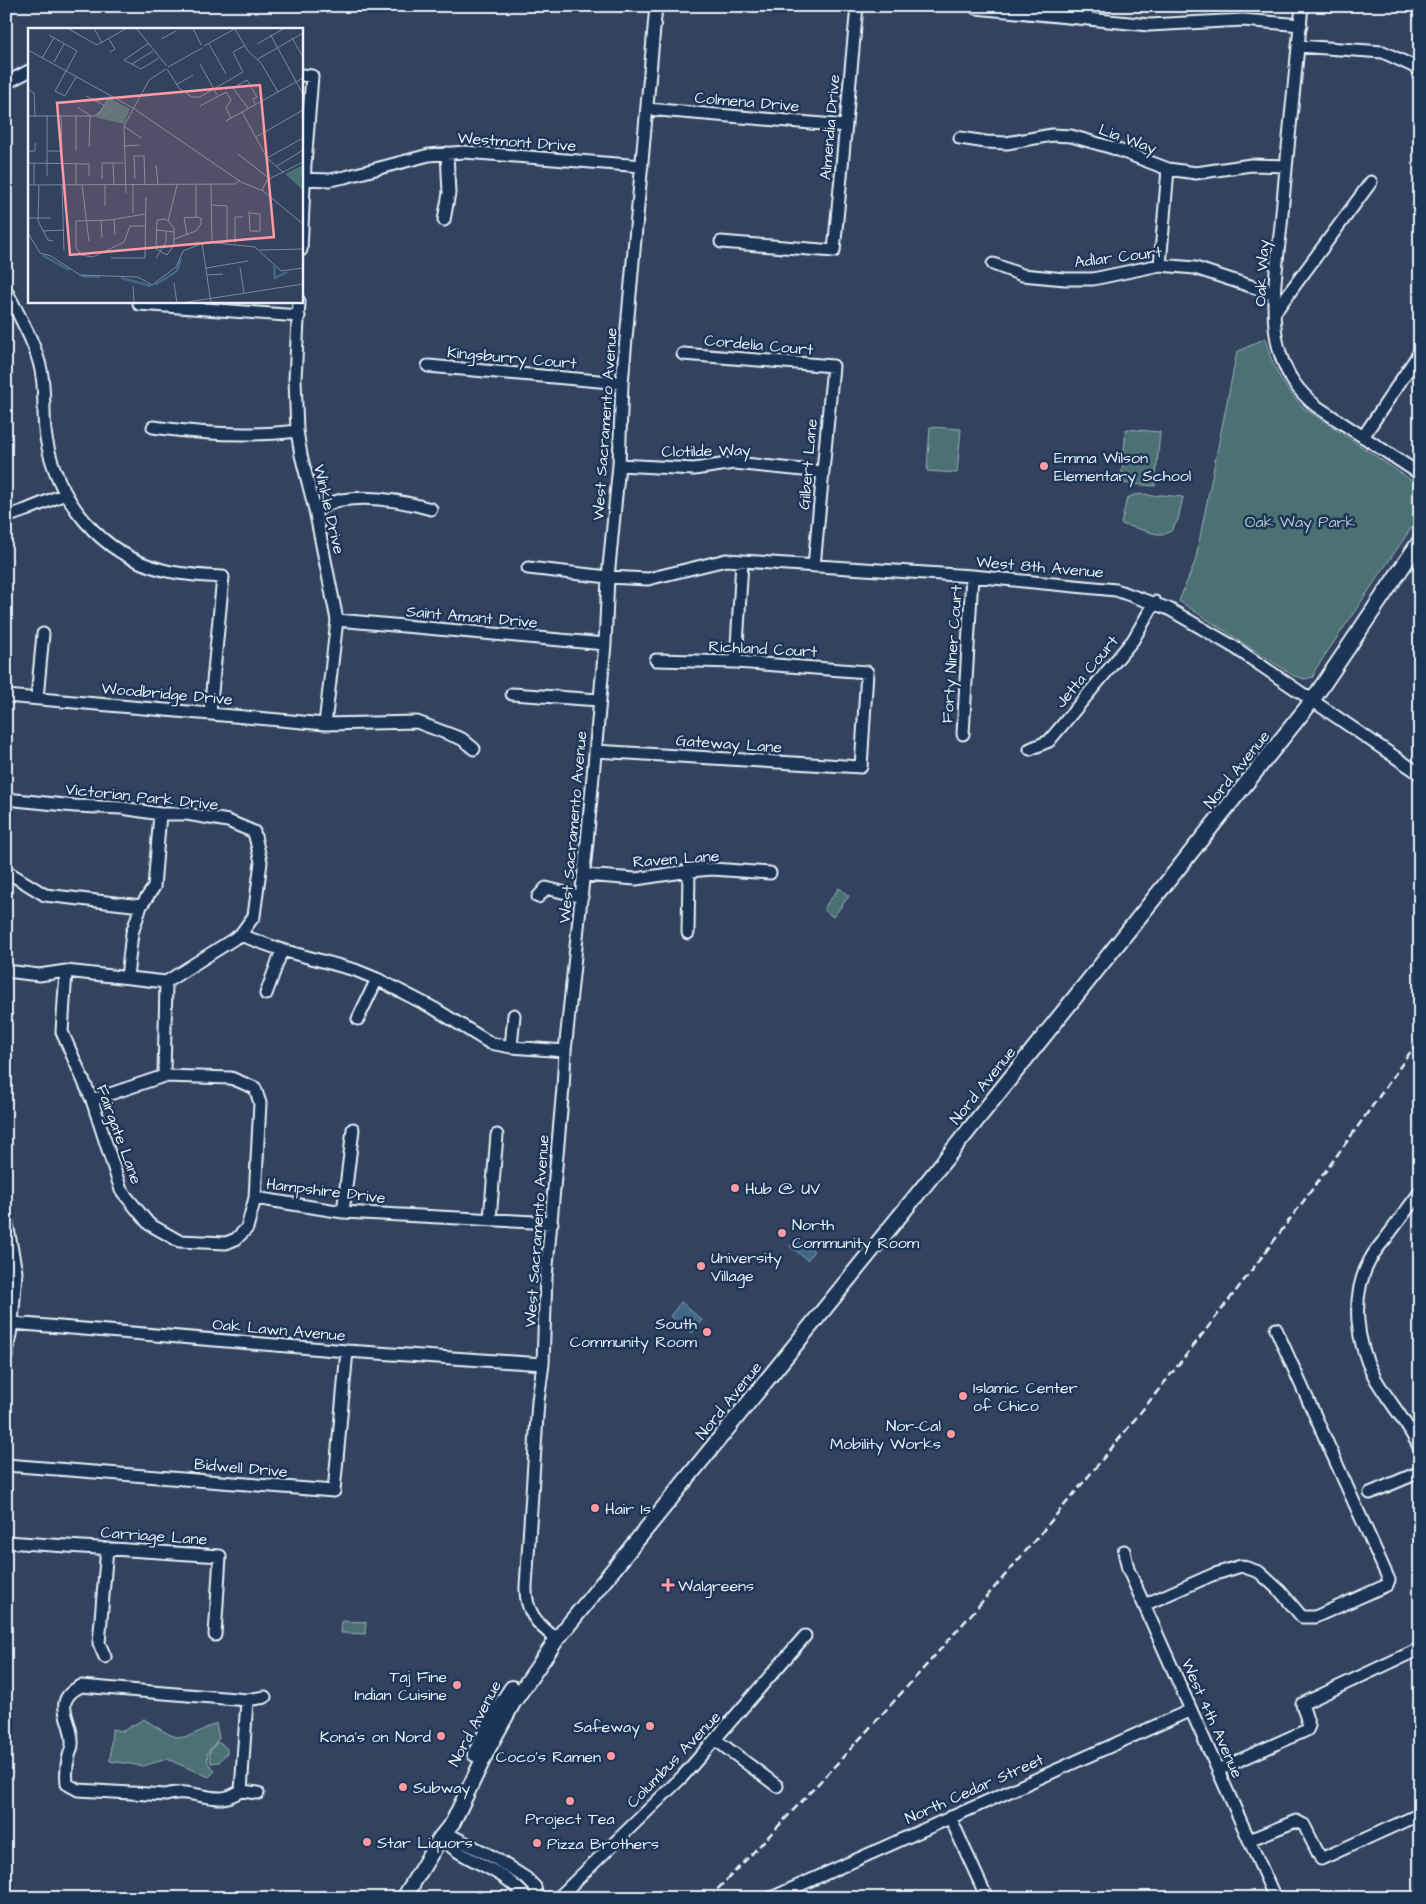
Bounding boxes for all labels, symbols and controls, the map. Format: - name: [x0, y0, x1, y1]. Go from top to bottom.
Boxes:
- inset map: [28, 28, 302, 302]
- street label: Almendia Drive: [814, 73, 846, 181]
- street label: Colmena Drive: [694, 86, 801, 118]
- street label: Lia Way: [1095, 118, 1160, 161]
- street label: Westmont Drive: [457, 127, 577, 157]
- street label: Oak Way: [1249, 239, 1276, 307]
- street label: Adlar Court: [1073, 241, 1164, 273]
- street label: West Sacramento Avenue: [587, 327, 623, 521]
- street label: Cordelia Court: [704, 329, 815, 361]
- street label: Kingsburry Court: [446, 341, 578, 376]
- street label: Gilbert Lane: [793, 417, 823, 510]
- street label: Clotilde Way: [661, 439, 751, 464]
- place label: Emma Wilson Elementary School: [1054, 447, 1191, 488]
- marker: Emma Wilson Elementary School: [1038, 460, 1050, 472]
- street label: Winkle Drive: [308, 462, 350, 557]
- park label: Oak Way Park: [1245, 511, 1355, 534]
- street label: West 8th Avenue: [975, 550, 1105, 584]
- street label: Forty Niner Court: [936, 584, 969, 724]
- street label: Saint Amant Drive: [405, 600, 539, 634]
- street label: Jetta Court: [1050, 630, 1124, 713]
- street label: Richland Court: [708, 635, 818, 663]
- street label: Woodbridge Drive: [100, 677, 234, 712]
- street label: Nord Avenue: [1199, 726, 1275, 813]
- street label: Gateway Lane: [675, 729, 783, 760]
- street label: West Sacramento Avenue: [554, 730, 592, 924]
- street label: Victorian Park Drive: [64, 778, 220, 816]
- street label: Raven Lane: [632, 845, 720, 873]
- street label: Nord Avenue: [945, 1042, 1021, 1129]
- street label: Fairgate Lane: [90, 1082, 147, 1188]
- street label: West Sacramento Avenue: [519, 1134, 555, 1328]
- street label: Hampshire Drive: [265, 1173, 387, 1209]
- place label: Hub @ UV: [745, 1178, 820, 1200]
- marker: Hub @ UV: [729, 1182, 741, 1194]
- place label: North Community Room: [792, 1214, 920, 1255]
- marker: North Community Room: [776, 1227, 788, 1239]
- place label: University Village: [711, 1247, 782, 1288]
- marker: University Village: [695, 1260, 707, 1272]
- street label: Oak Lawn Avenue: [211, 1313, 347, 1347]
- place label: South Community Room: [570, 1313, 698, 1354]
- marker: South Community Room: [701, 1326, 713, 1338]
- street label: Nord Avenue: [691, 1357, 767, 1444]
- place label: Islamic Center of Chico: [973, 1377, 1078, 1417]
- marker: Islamic Center of Chico: [957, 1390, 969, 1402]
- place label: Nor-Cal Mobility Works: [830, 1415, 941, 1456]
- marker: Nor-Cal Mobility Works: [945, 1428, 957, 1440]
- street label: Bidwell Drive: [193, 1453, 289, 1483]
- place label: Hair Is: [605, 1498, 651, 1520]
- marker: Hair Is: [589, 1502, 601, 1514]
- street label: Carriage Lane: [100, 1521, 208, 1552]
- place label: Walgreens: [678, 1575, 754, 1598]
- marker: Walgreens: [662, 1579, 674, 1591]
- street label: West 4th Avenue: [1176, 1655, 1248, 1782]
- place label: Taj Fine Indian Cuisine: [354, 1666, 447, 1706]
- street label: Nord Avenue: [443, 1676, 507, 1770]
- marker: Taj Fine Indian Cuisine: [451, 1679, 463, 1691]
- street label: Columbus Avenue: [622, 1706, 726, 1813]
- place label: Safeway: [574, 1716, 640, 1739]
- marker: Safeway: [644, 1720, 656, 1732]
- place label: Kona's on Nord: [320, 1726, 431, 1748]
- marker: Kona's on Nord: [435, 1730, 447, 1742]
- place label: Coco's Ramen: [496, 1746, 601, 1768]
- street label: North Cedar Street: [902, 1748, 1048, 1829]
- marker: Coco's Ramen: [605, 1750, 617, 1762]
- place label: Subway: [413, 1777, 470, 1800]
- marker: Subway: [397, 1781, 409, 1793]
- marker: Project Tea: [564, 1795, 576, 1807]
- place label: Project Tea: [525, 1808, 615, 1830]
- place label: Star Liquors: [377, 1832, 473, 1854]
- place label: Pizza Brothers: [547, 1833, 659, 1855]
- marker: Star Liquors: [361, 1836, 373, 1848]
- marker: Pizza Brothers: [531, 1837, 543, 1849]

